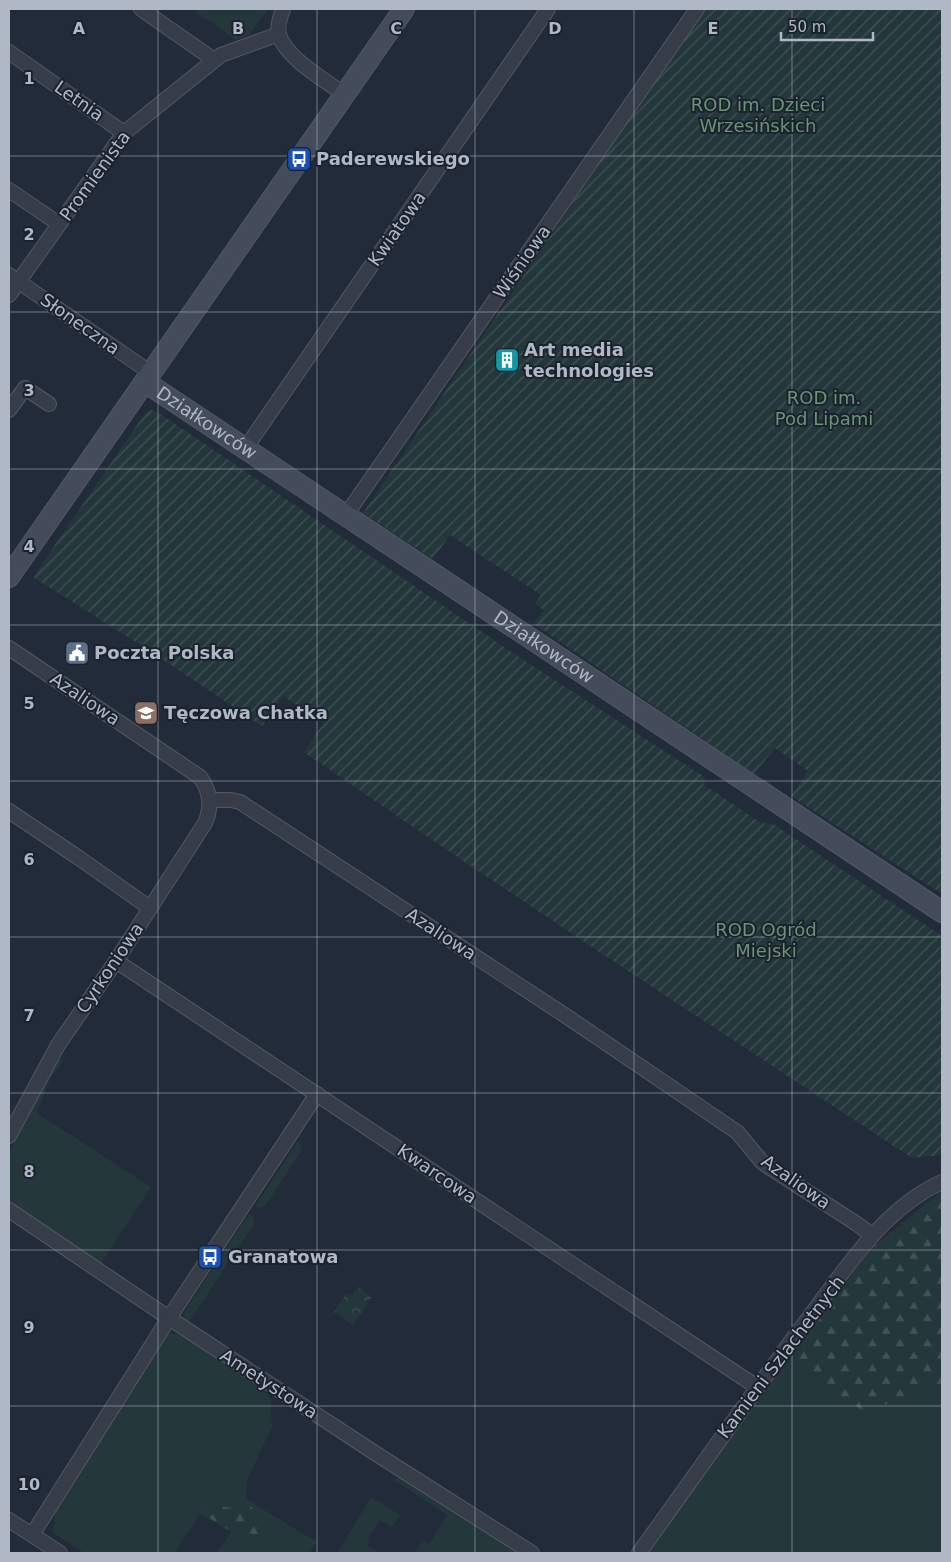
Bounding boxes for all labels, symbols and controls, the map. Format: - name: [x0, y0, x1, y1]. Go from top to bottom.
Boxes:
- scale bar: [781, 10, 874, 42]
- text: 50 m: [788, 18, 826, 36]
- text: A: [73, 19, 86, 38]
- text: B: [232, 19, 244, 38]
- text: C: [390, 19, 402, 38]
- text: D: [548, 19, 562, 38]
- text: E: [708, 19, 718, 38]
- text: 1: [23, 69, 35, 88]
- street label: Letnia: [51, 76, 108, 125]
- park label: ROD im. Dzieci Wrzesińskich: [691, 94, 825, 136]
- street label: Promienista: [55, 127, 134, 225]
- bus stop icon: Paderewskiego: [286, 146, 312, 172]
- place label: Paderewskiego: [316, 148, 470, 169]
- street label: Kwiatowa: [363, 187, 430, 270]
- street label: Wiśniowa: [489, 221, 555, 303]
- text: 2: [23, 225, 35, 244]
- street label: Słoneczna: [37, 289, 124, 359]
- place label: Art media technologies: [524, 339, 654, 381]
- building icon: Art media technologies: [494, 347, 520, 373]
- text: 3: [23, 381, 35, 400]
- street label: Działkowców: [153, 382, 261, 463]
- park label: ROD im. Pod Lipami: [775, 387, 873, 429]
- text: 4: [23, 537, 35, 556]
- street label: Działkowców: [490, 606, 598, 688]
- public building icon: Poczta Polska: [64, 640, 90, 666]
- place label: Poczta Polska: [94, 642, 234, 663]
- street label: Azaliowa: [46, 668, 124, 730]
- text: 5: [23, 694, 35, 713]
- school or university icon: Tęczowa Chatka: [133, 700, 159, 726]
- place label: Tęczowa Chatka: [164, 702, 328, 723]
- text: 6: [23, 850, 35, 869]
- street label: Azaliowa: [402, 903, 480, 964]
- street label: Cyrkoniowa: [72, 918, 148, 1017]
- park label: ROD Ogród Miejski: [715, 919, 817, 961]
- text: 7: [23, 1006, 35, 1025]
- street label: Kwarcowa: [394, 1139, 481, 1208]
- street label: Azaliowa: [758, 1150, 835, 1213]
- text: 8: [23, 1162, 35, 1181]
- bus stop icon: Granatowa: [197, 1244, 223, 1270]
- place label: Granatowa: [228, 1246, 339, 1267]
- street label: Kamieni Szlachetnych: [713, 1271, 849, 1442]
- text: 9: [23, 1318, 35, 1337]
- street label: Ametystowa: [217, 1344, 322, 1423]
- text: 10: [18, 1475, 40, 1494]

